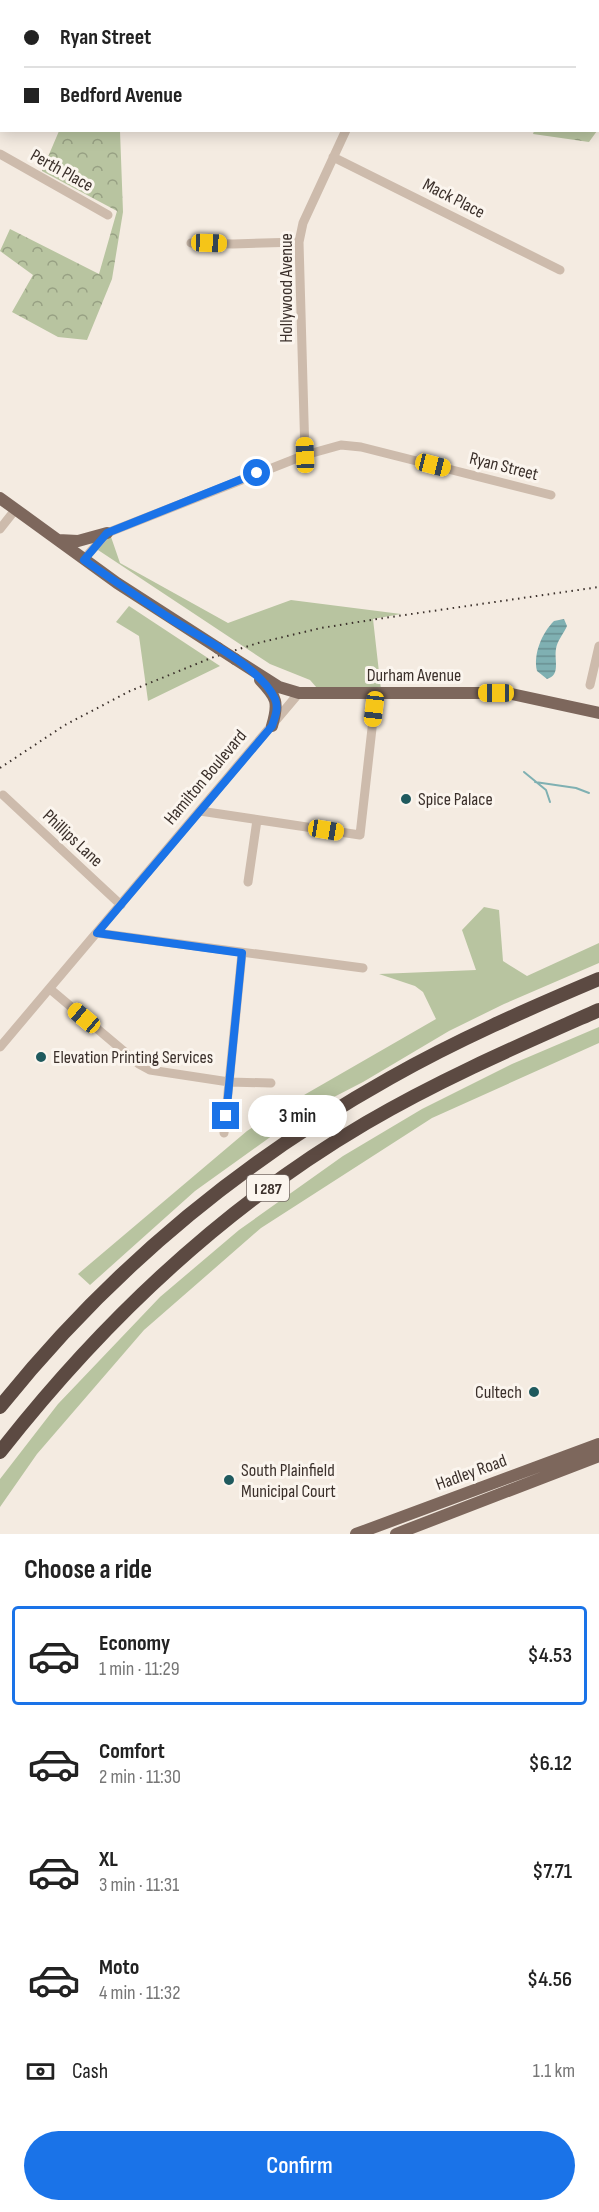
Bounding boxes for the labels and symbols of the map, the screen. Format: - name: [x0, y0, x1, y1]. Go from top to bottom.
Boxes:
- street label: Perth Place: [27, 145, 97, 196]
- street label: Mack Place: [419, 174, 488, 223]
- car: [191, 233, 227, 253]
- street label: Hollywood Avenue: [276, 233, 297, 343]
- car: [295, 437, 315, 473]
- street label: Ryan Street: [467, 448, 541, 485]
- car: [413, 452, 453, 478]
- route start: [243, 459, 270, 486]
- street label: Durham Avenue: [367, 665, 461, 686]
- car: [478, 684, 514, 702]
- car: [363, 690, 385, 728]
- street label: Hamilton Boulevard: [160, 726, 251, 829]
- place label: Spice Palace: [418, 789, 493, 810]
- marker: Spice Palace: [399, 792, 413, 806]
- street label: Phillips Lane: [38, 805, 107, 871]
- car: [307, 818, 345, 842]
- car: [64, 1000, 104, 1036]
- place label: Elevation Printing Services: [53, 1047, 213, 1068]
- marker: Elevation Printing Services: [34, 1050, 48, 1064]
- callout: 3 min: [247, 1095, 346, 1137]
- route end: [212, 1102, 239, 1129]
- road number: I 287: [247, 1175, 289, 1201]
- place label: Cultech: [475, 1382, 522, 1403]
- marker: Cultech: [527, 1385, 541, 1399]
- street label: Hadley Road: [433, 1450, 509, 1495]
- place label: South Plainfield Municipal Court: [241, 1460, 336, 1502]
- marker: South Plainfield Municipal Court: [222, 1473, 236, 1487]

